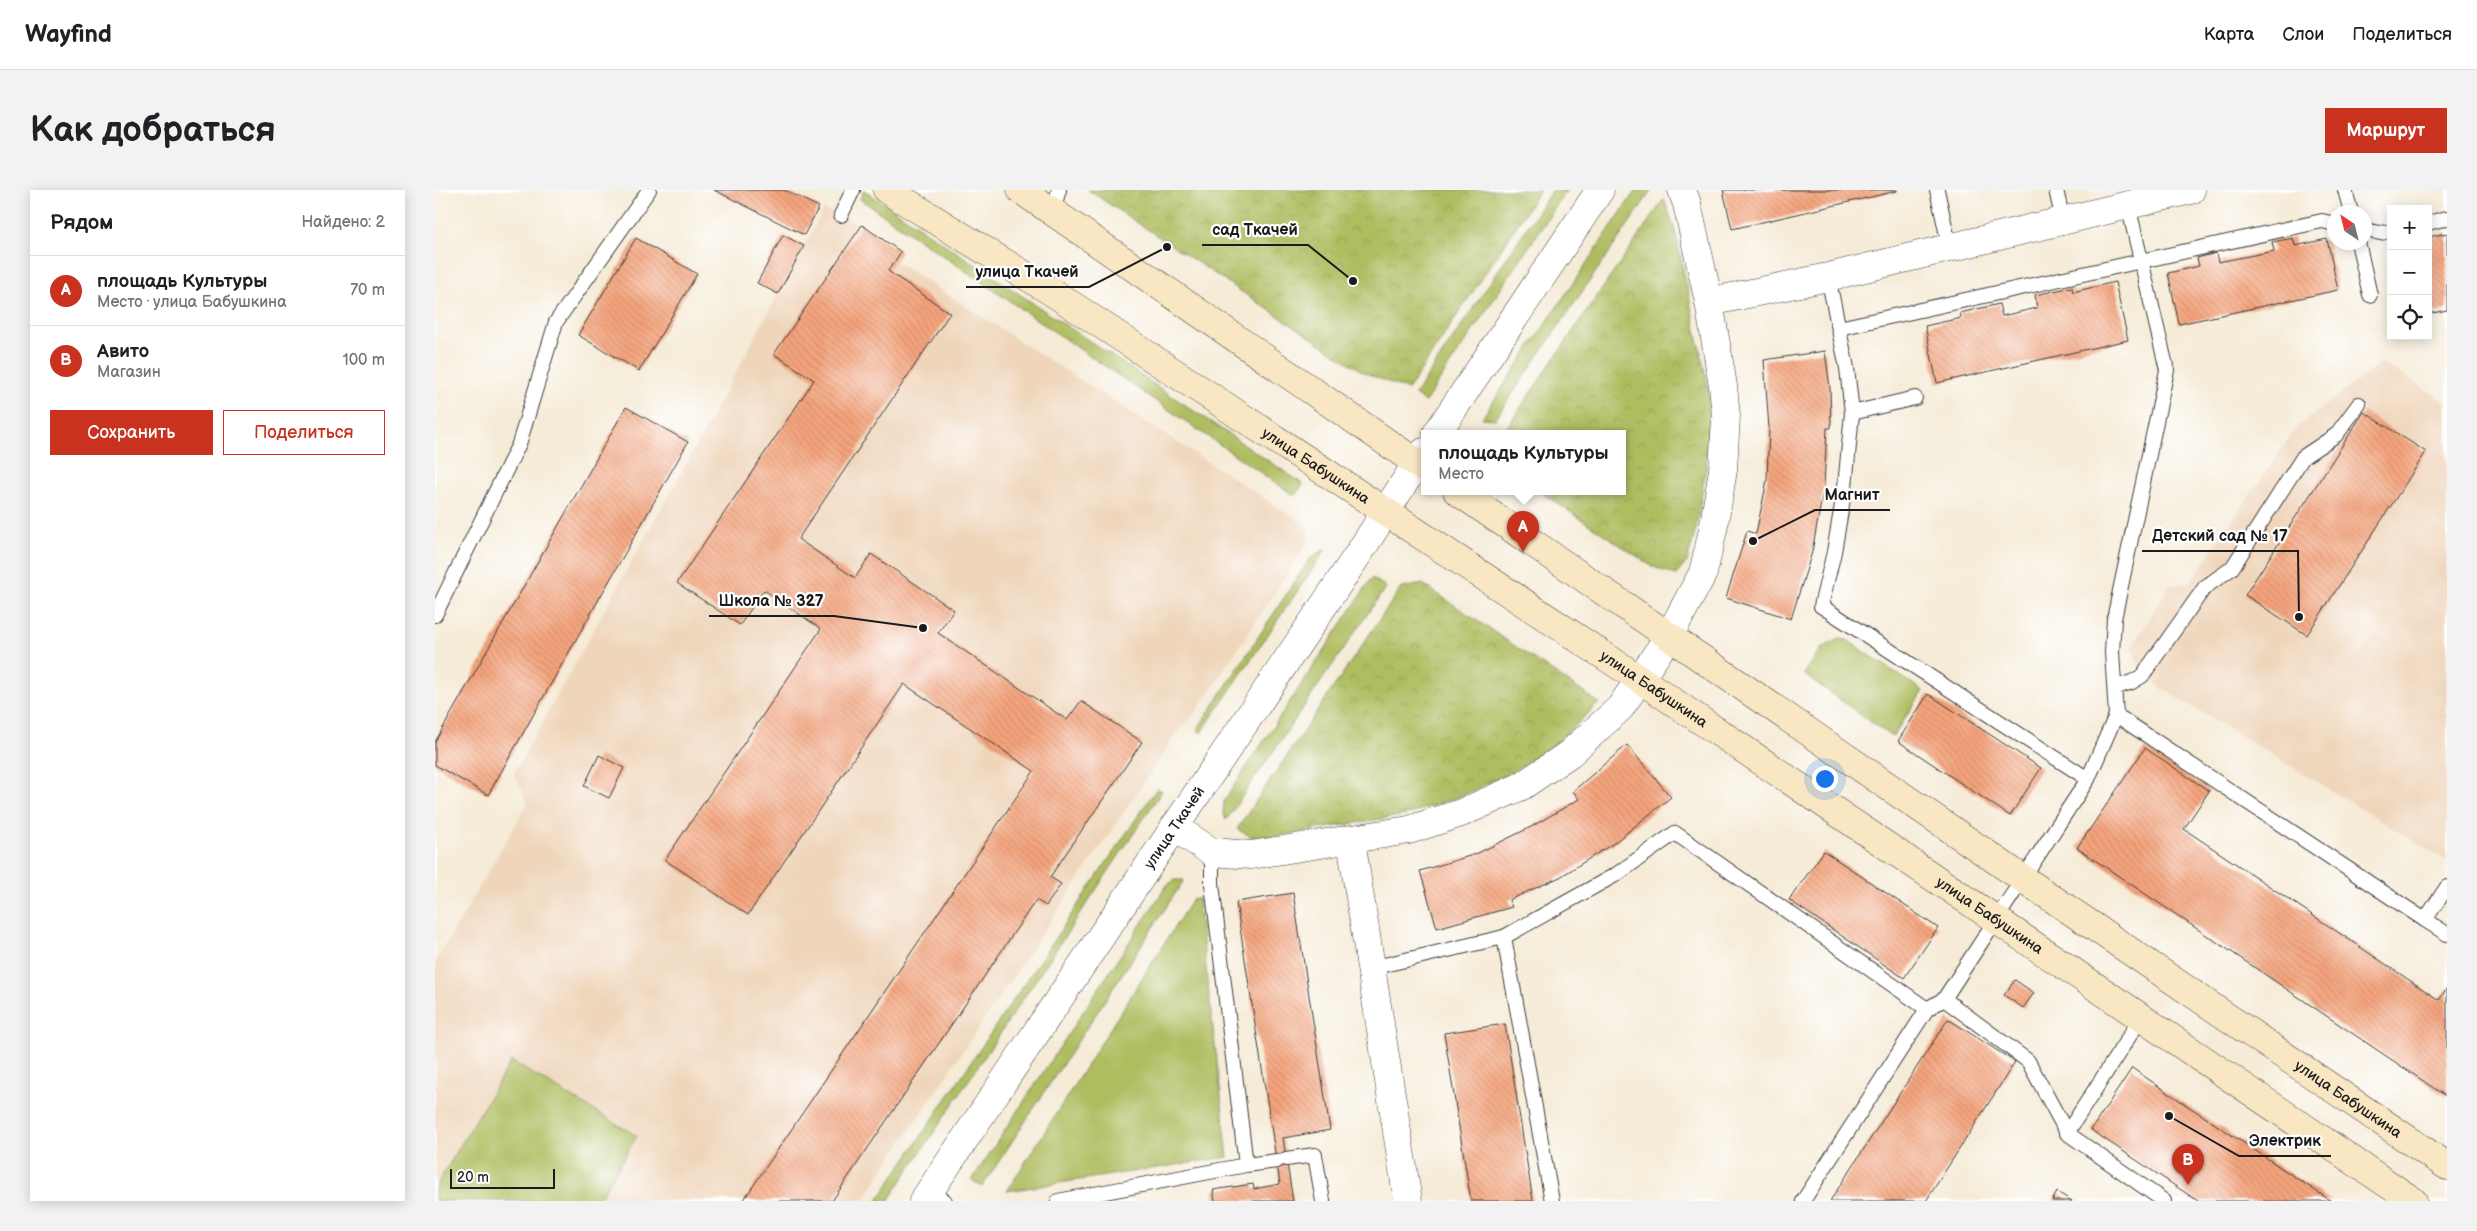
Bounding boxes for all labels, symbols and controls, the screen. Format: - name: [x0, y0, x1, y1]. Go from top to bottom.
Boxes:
- text: Wayfind: [25, 20, 112, 49]
- text: Карта: [2204, 24, 2254, 45]
- text: Слои: [2282, 24, 2324, 45]
- text: Поделиться: [2352, 24, 2452, 45]
- button: Маршрут: [2325, 108, 2447, 153]
- text: Как добраться: [30, 109, 276, 152]
- north arrow: [2327, 205, 2372, 250]
- map controls: [2387, 205, 2432, 340]
- button: +: [2387, 205, 2432, 250]
- text: Рядом: [50, 210, 113, 235]
- text: Найдено: 2: [301, 213, 385, 232]
- callout: сад Ткачей: [1202, 214, 1308, 245]
- text: сад Ткачей: [1212, 221, 1298, 240]
- button: −: [2387, 250, 2432, 295]
- callout: улица Ткачей: [966, 256, 1089, 287]
- text: улица Ткачей: [975, 263, 1079, 282]
- text: площадь Культуры: [97, 270, 267, 293]
- text: A: [61, 281, 71, 300]
- text: 70 m: [350, 281, 385, 300]
- text: Место · улица Бабушкина: [97, 293, 287, 312]
- button: locate: [2387, 295, 2432, 340]
- text: Авито: [97, 340, 149, 363]
- text: B: [60, 351, 72, 370]
- text: 100 m: [342, 351, 385, 370]
- text: Магазин: [97, 363, 161, 382]
- button: Сохранить: [50, 410, 213, 455]
- button: Поделиться: [223, 410, 385, 455]
- street label: улица Бабушкина: [1258, 424, 1373, 509]
- popup: [1421, 430, 1626, 495]
- text: площадь Культуры: [1438, 442, 1609, 465]
- text: Место: [1438, 465, 1484, 484]
- callout: Магнит: [1815, 479, 1890, 510]
- text: Магнит: [1825, 486, 1880, 505]
- pin: A: [1507, 511, 1539, 552]
- callout: Детский сад № 17: [2142, 520, 2298, 551]
- text: Детский сад № 17: [2152, 527, 2288, 546]
- callout: Школа № 327: [709, 585, 834, 616]
- text: Школа № 327: [719, 592, 824, 611]
- street label: улица Бабушкина: [1596, 647, 1711, 732]
- your location: [1812, 766, 1838, 792]
- street label: улица Ткачей: [1140, 783, 1209, 873]
- street label: улица Бабушкина: [1932, 873, 2047, 959]
- street label: улица Бабушкина: [2291, 1057, 2405, 1143]
- callout: Электрик: [2239, 1125, 2331, 1156]
- text: Электрик: [2249, 1132, 2321, 1151]
- pin: B: [2172, 1144, 2204, 1185]
- scale bar: [450, 1166, 555, 1189]
- text: 20 m: [457, 1169, 489, 1186]

